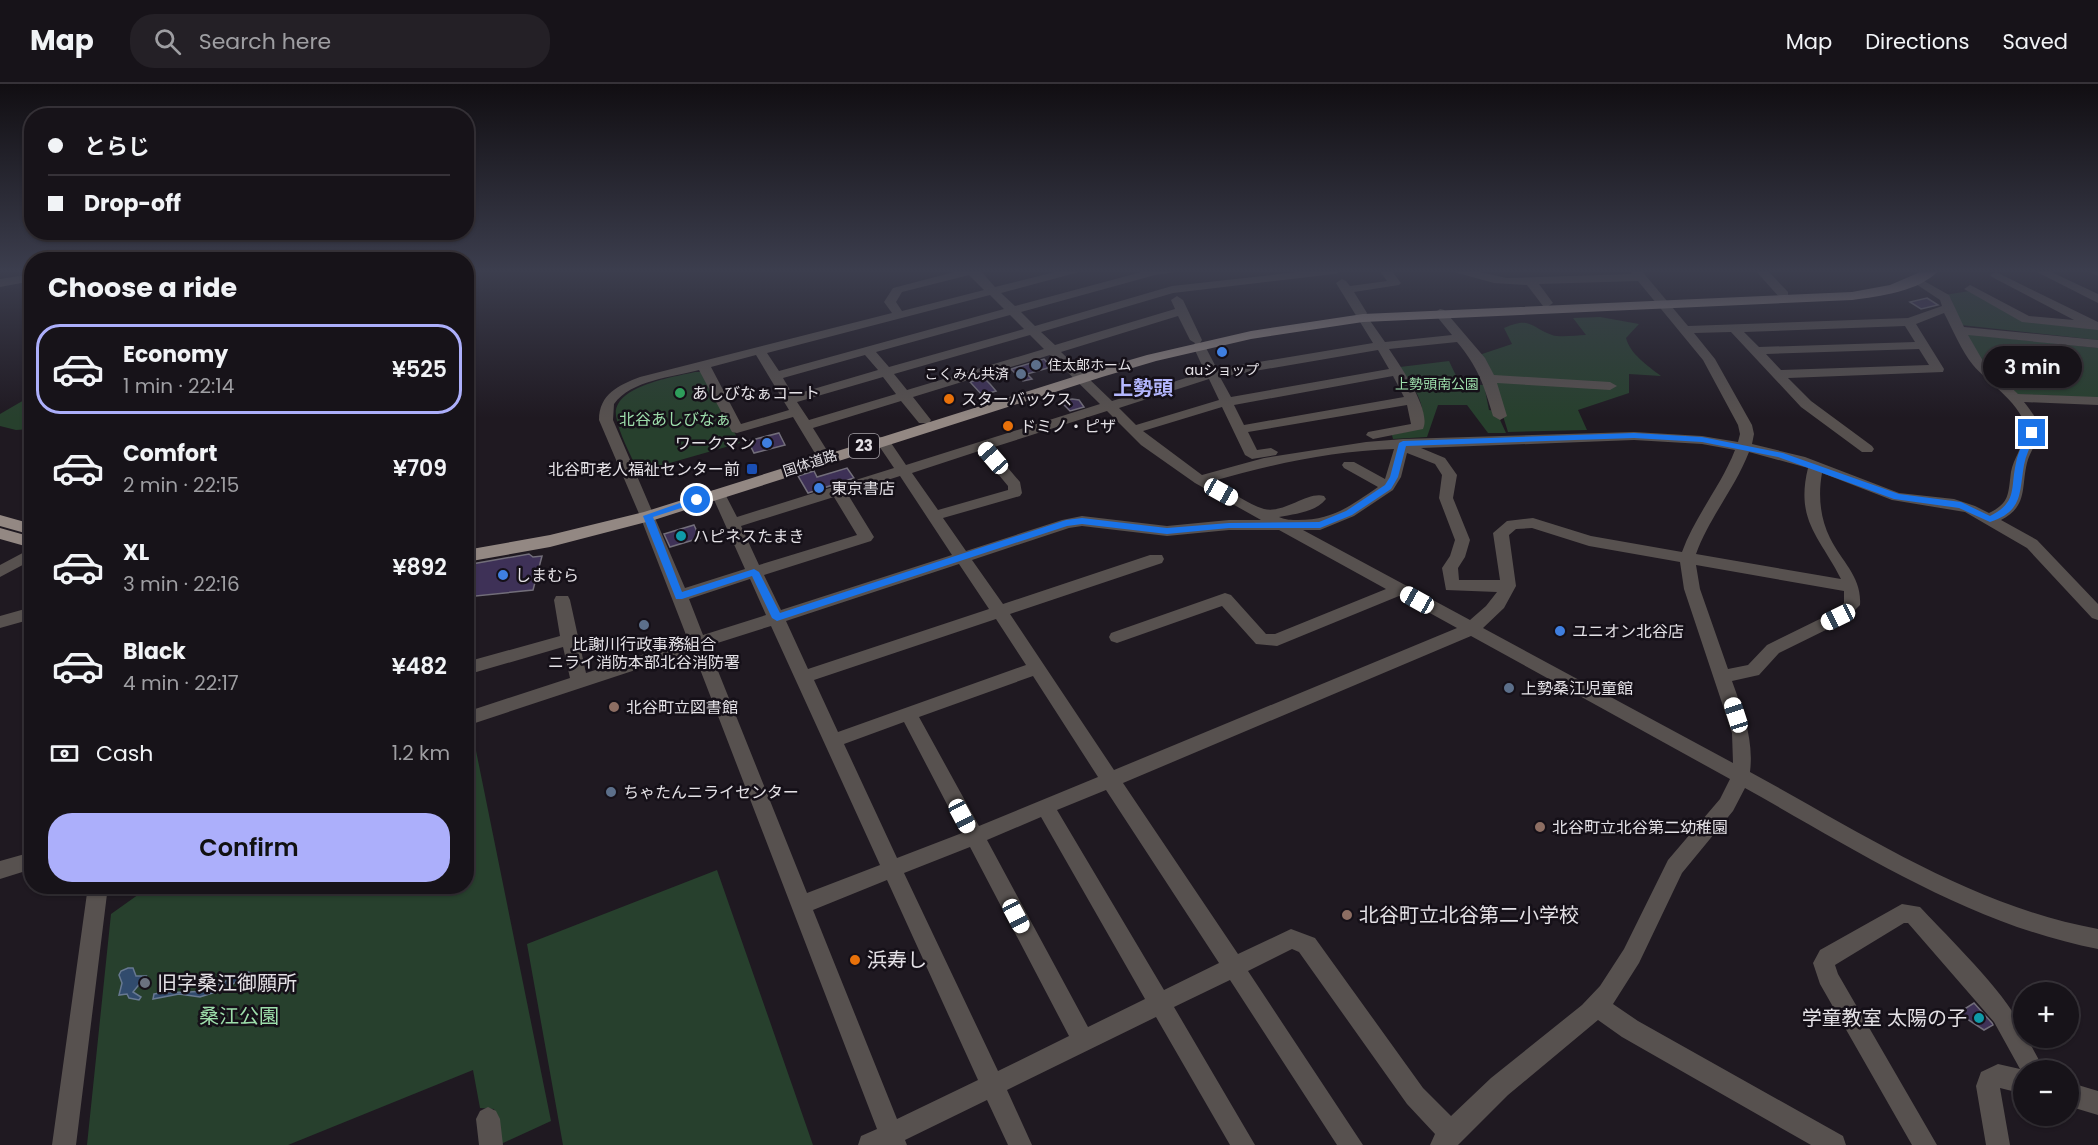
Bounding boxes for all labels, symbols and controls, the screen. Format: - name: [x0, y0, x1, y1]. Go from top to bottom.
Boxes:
- search box: [130, 14, 550, 68]
- text: Map: [30, 21, 94, 60]
- icon: search: [151, 25, 184, 58]
- text: Search here: [199, 26, 331, 57]
- text: Map: [1786, 27, 1832, 56]
- text: Directions: [1865, 27, 1969, 56]
- text: Saved: [2002, 27, 2068, 56]
- text: とらじ: [84, 131, 150, 162]
- text: Drop-off: [84, 188, 181, 219]
- text: Choose a ride: [48, 269, 237, 306]
- text: Economy: [123, 339, 228, 370]
- icon: car: [51, 342, 105, 396]
- marker: auショップ: [1215, 345, 1229, 359]
- callout: 3 min: [1982, 346, 2082, 388]
- text: 3 min: [2004, 353, 2061, 381]
- text: ¥525: [392, 354, 447, 385]
- place label: 住太郎ホーム: [1048, 355, 1132, 375]
- marker: 住太郎ホーム: [1029, 358, 1043, 372]
- place label: auショップ: [1185, 360, 1259, 380]
- place label: こくみん共済: [924, 364, 1009, 384]
- marker: こくみん共済: [1014, 367, 1028, 381]
- text: 1 min · 22:14: [123, 372, 234, 400]
- district label: 上勢頭: [1113, 374, 1173, 402]
- park label: 上勢頭南公園: [1395, 374, 1479, 394]
- place label: あしびなぁコート: [692, 382, 820, 405]
- marker: あしびなぁコート: [673, 386, 687, 400]
- place label: スターバックス: [961, 388, 1072, 411]
- marker: スターバックス: [942, 392, 956, 406]
- park label: 北谷あしびなぁ: [619, 408, 731, 431]
- place label: ドミノ・ピザ: [1020, 415, 1116, 438]
- marker: ドミノ・ピザ: [1001, 419, 1015, 433]
- route end: [2018, 419, 2045, 446]
- place label: ワークマン: [675, 432, 755, 455]
- road number: 23: [849, 434, 879, 458]
- marker: ワークマン: [760, 436, 774, 450]
- text: Comfort: [123, 438, 217, 469]
- car: [974, 439, 1012, 477]
- icon: car: [51, 441, 105, 495]
- street label: 国体道路: [780, 445, 840, 481]
- text: ¥709: [393, 453, 447, 484]
- place label: 北谷町老人福祉センター前: [548, 458, 740, 481]
- marker: 北谷町老人福祉センター前: [745, 462, 759, 476]
- text: 2 min · 22:15: [123, 471, 239, 499]
- car: [1201, 475, 1241, 509]
- place label: 東京書店: [831, 477, 895, 500]
- marker: 東京書店: [812, 481, 826, 495]
- route start: [683, 486, 710, 513]
- place label: ハピネスたまき: [693, 525, 805, 548]
- marker: ハピネスたまき: [674, 529, 688, 543]
- text: XL: [123, 537, 149, 568]
- icon: car: [51, 540, 105, 594]
- text: ¥892: [392, 552, 447, 583]
- place label: しまむら: [515, 564, 579, 587]
- marker: しまむら: [496, 568, 510, 582]
- text: 3 min · 22:16: [123, 570, 240, 598]
- car: [1397, 583, 1437, 617]
- car: [1818, 601, 1858, 633]
- marker: 比謝川行政事務組合 ニライ消防本部北谷消防署: [637, 618, 651, 632]
- place label: ユニオン北谷店: [1572, 620, 1684, 643]
- marker: ユニオン北谷店: [1553, 624, 1567, 638]
- place label: 比謝川行政事務組合 ニライ消防本部北谷消防署: [548, 633, 740, 674]
- text: Black: [123, 636, 186, 667]
- icon: car: [51, 639, 105, 693]
- text: ¥482: [392, 651, 447, 682]
- text: 4 min · 22:17: [123, 669, 239, 697]
- place label: 上勢桑江児童館: [1521, 677, 1633, 700]
- marker: 上勢桑江児童館: [1502, 681, 1516, 695]
- car: [1722, 695, 1750, 735]
- place label: 北谷町立図書館: [626, 696, 738, 719]
- marker: 北谷町立図書館: [607, 700, 621, 714]
- icon: cash: [48, 737, 81, 770]
- text: Cash: [96, 738, 153, 769]
- text: 1.2 km: [392, 739, 450, 767]
- place label: ちゃたんニライセンター: [623, 781, 799, 804]
- marker: ちゃたんニライセンター: [604, 785, 618, 799]
- car: [946, 796, 978, 836]
- button: Confirm: [48, 813, 450, 882]
- place label: 北谷町立北谷第二幼稚園: [1552, 816, 1728, 839]
- marker: 北谷町立北谷第二幼稚園: [1533, 820, 1547, 834]
- car: [1000, 896, 1032, 936]
- place label: 北谷町立北谷第二小学校: [1359, 901, 1579, 929]
- marker: 北谷町立北谷第二小学校: [1340, 908, 1354, 922]
- place label: 浜寿し: [867, 946, 927, 974]
- marker: 浜寿し: [848, 953, 862, 967]
- place label: 旧字桑江御願所: [157, 969, 297, 997]
- marker: 旧字桑江御願所: [138, 976, 152, 990]
- map controls: [2013, 982, 2079, 1126]
- button: +: [2013, 982, 2079, 1048]
- park label: 桑江公園: [199, 1002, 279, 1030]
- place label: 学童教室 太陽の子: [1802, 1004, 1967, 1032]
- marker: 学童教室 太陽の子: [1972, 1011, 1986, 1025]
- button: −: [2013, 1060, 2079, 1126]

